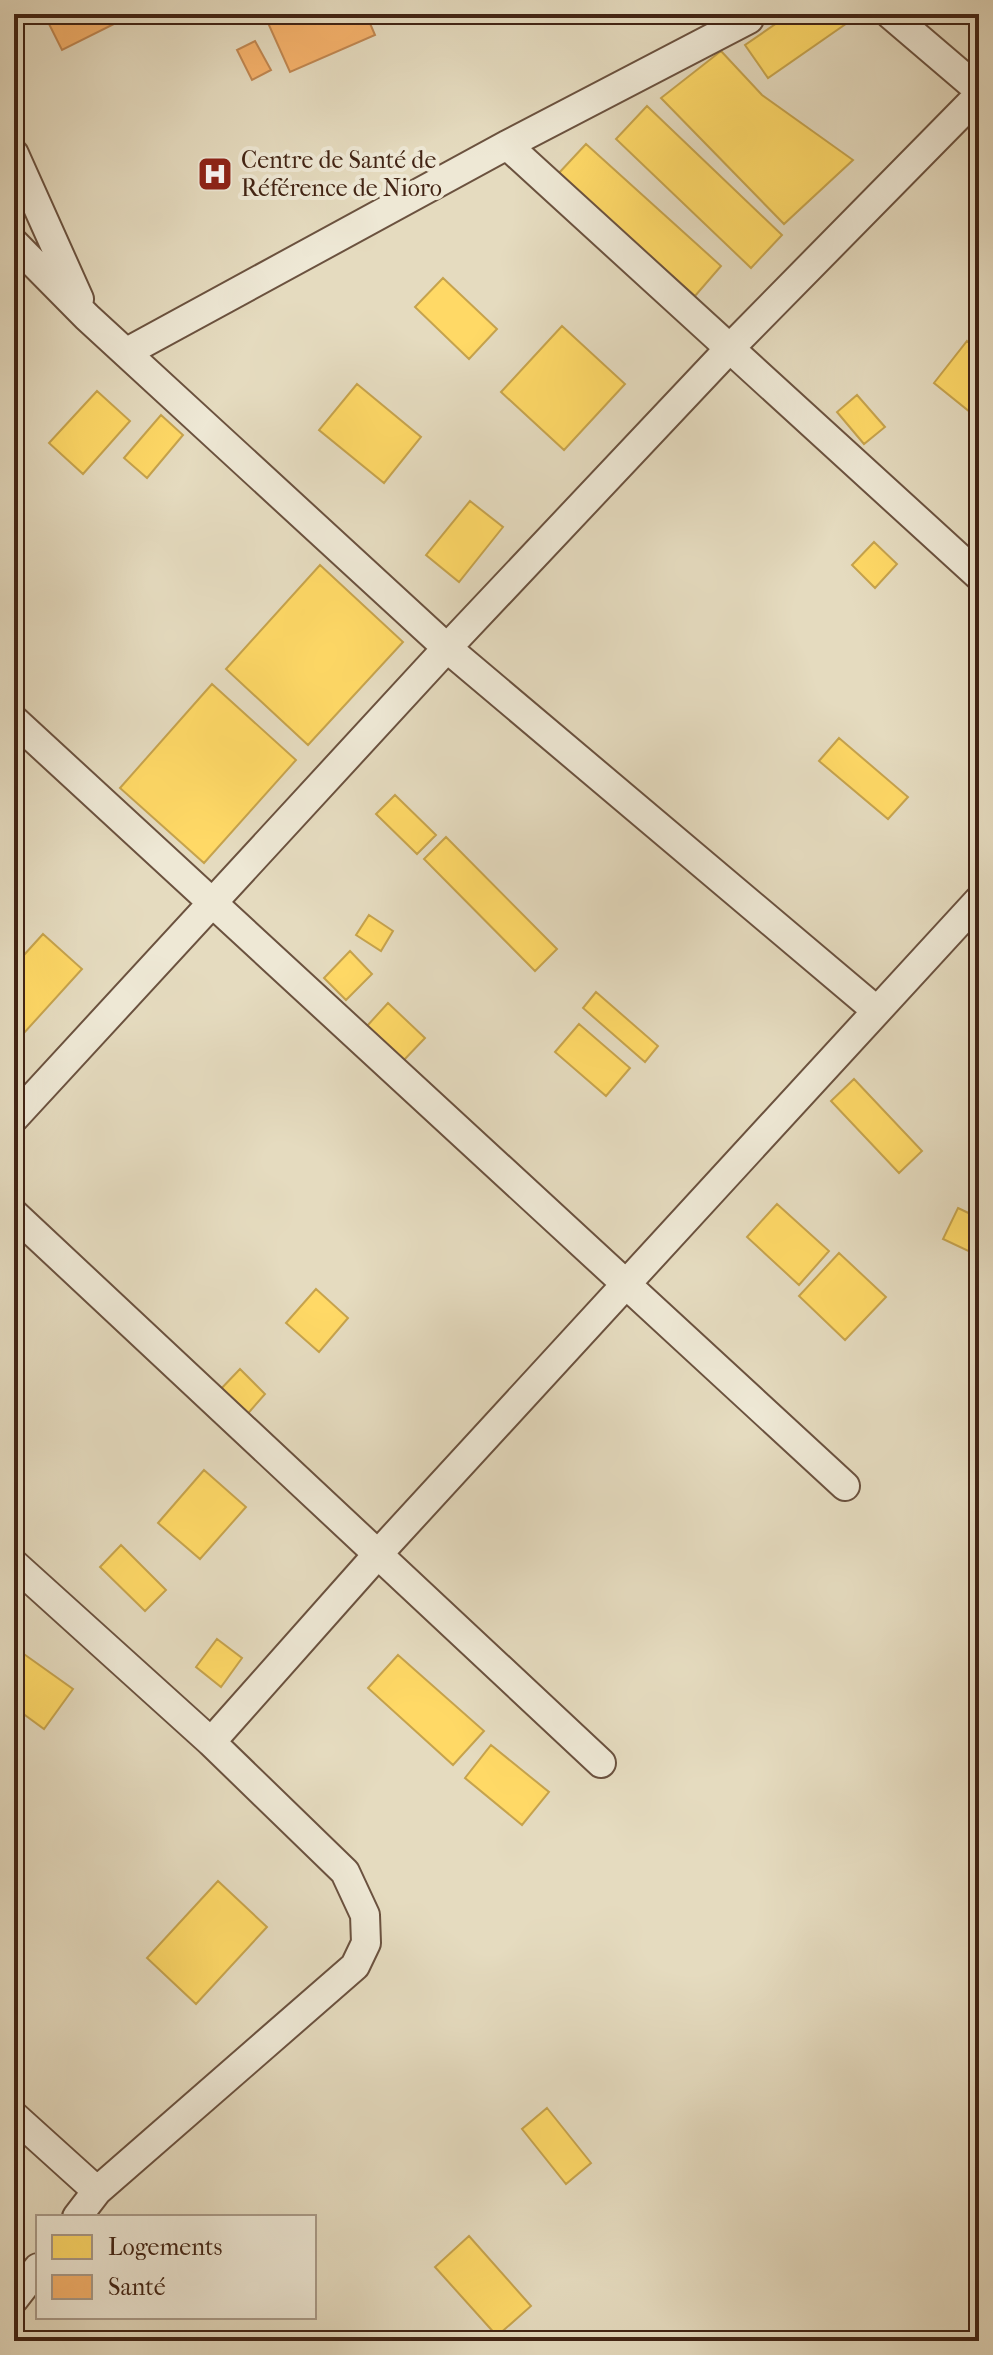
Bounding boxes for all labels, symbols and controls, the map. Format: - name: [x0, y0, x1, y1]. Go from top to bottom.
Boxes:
- place label: Centre de Santé de Référence de Nioro: [241, 146, 442, 202]
- hospital icon: Centre de Santé de Référence de Nioro: [196, 155, 234, 193]
- legend: [36, 2215, 316, 2319]
- text: Logements: [108, 2233, 223, 2261]
- text: Santé: [108, 2273, 166, 2301]

